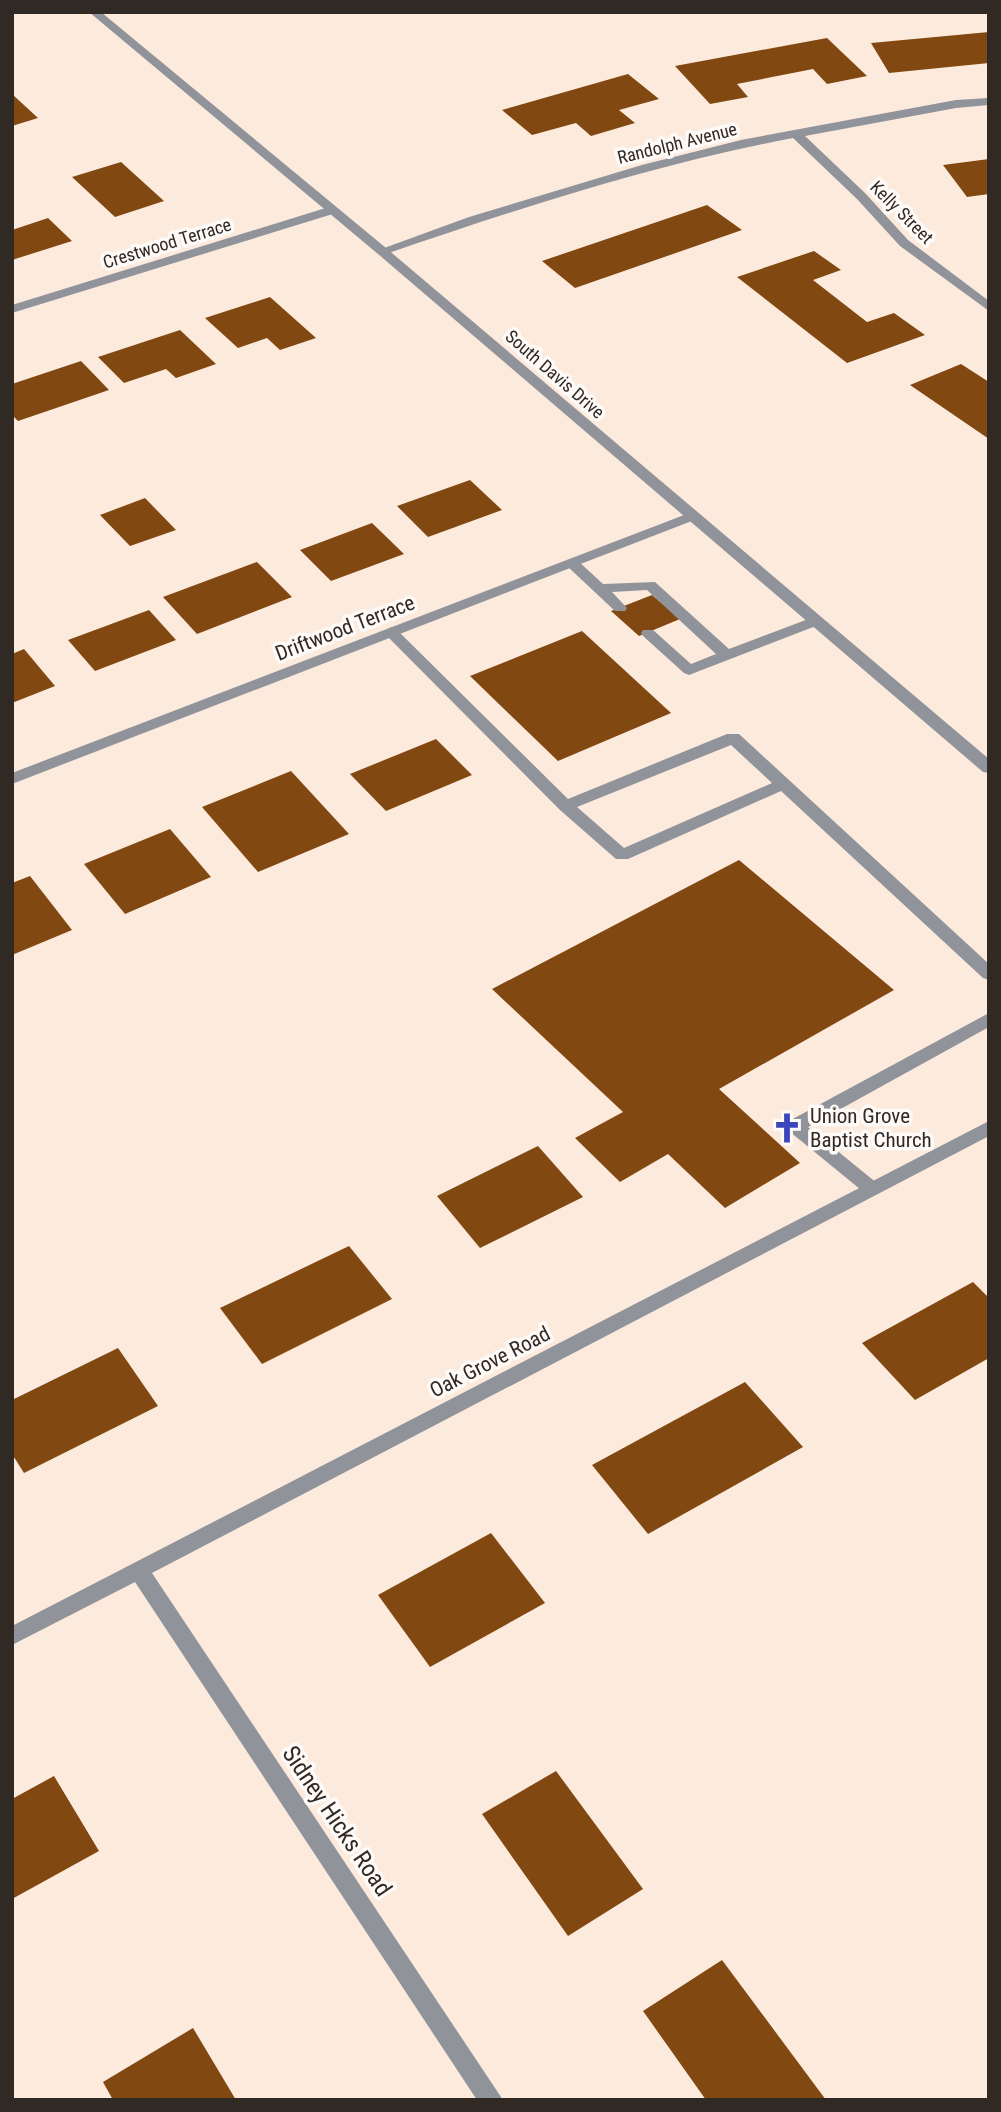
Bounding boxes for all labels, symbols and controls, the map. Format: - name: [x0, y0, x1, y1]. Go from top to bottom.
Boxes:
- street label: Randolph Avenue: [615, 118, 739, 168]
- street label: Kelly Street: [866, 176, 938, 248]
- street label: Crestwood Terrace: [100, 214, 234, 272]
- street label: South Davis Drive: [501, 325, 609, 423]
- street label: Driftwood Terrace: [272, 590, 418, 666]
- place label: Union Grove Baptist Church: [810, 1104, 932, 1152]
- church icon: Union Grove Baptist Church: [770, 1111, 804, 1145]
- street label: Oak Grove Road: [426, 1321, 554, 1403]
- street label: Sidney Hicks Road: [276, 1741, 398, 1901]

